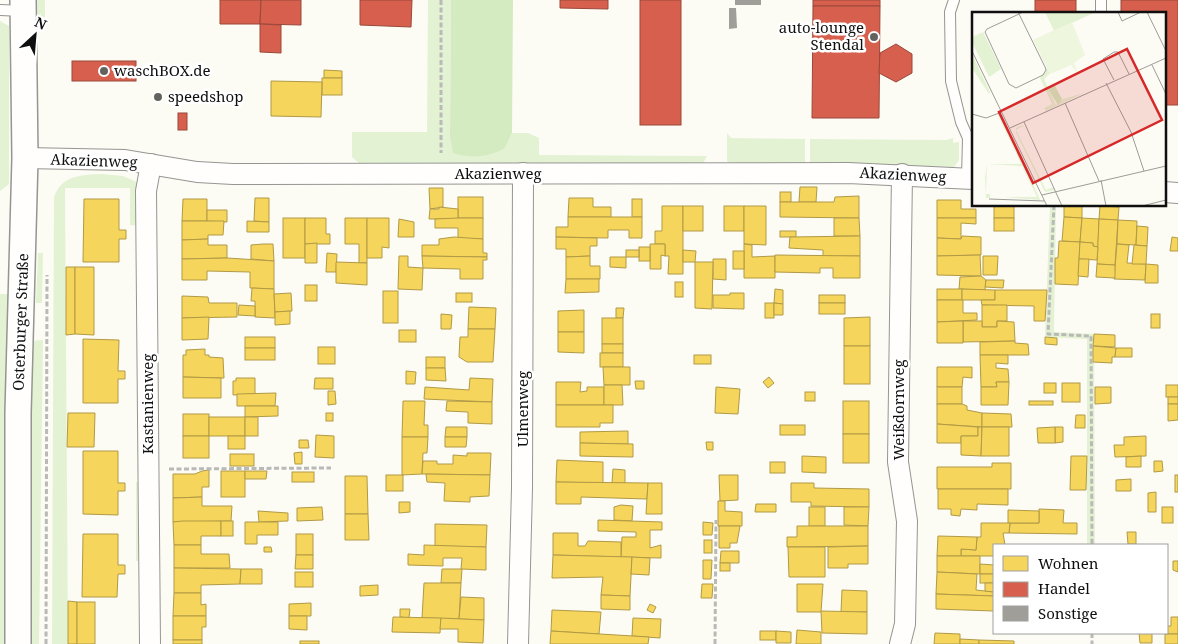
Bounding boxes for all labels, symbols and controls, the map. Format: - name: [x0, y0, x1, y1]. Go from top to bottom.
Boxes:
- north arrow: [10, 10, 60, 60]
- text: N: [32, 12, 50, 34]
- inset map: [972, 12, 1166, 206]
- place label: auto-lounge Stendal: [779, 17, 864, 54]
- marker: auto-lounge Stendal: [868, 31, 880, 43]
- place label: waschBOX.de: [114, 60, 211, 80]
- marker: waschBOX.de: [98, 65, 110, 77]
- place label: speedshop: [168, 86, 243, 106]
- marker: speedshop: [152, 91, 164, 103]
- street label: Akazienweg: [50, 148, 138, 172]
- street label: Akazienweg: [859, 162, 947, 186]
- street label: Akazienweg: [455, 163, 542, 183]
- street label: Osterburger Straße: [8, 253, 32, 391]
- street label: Kastanienweg: [137, 354, 157, 454]
- street label: Weißdornweg: [888, 360, 908, 460]
- street label: Ulmenweg: [512, 371, 532, 447]
- legend: [993, 544, 1168, 634]
- text: Wohnen: [1038, 553, 1099, 573]
- text: Handel: [1038, 578, 1090, 598]
- text: Sonstige: [1038, 603, 1097, 623]

